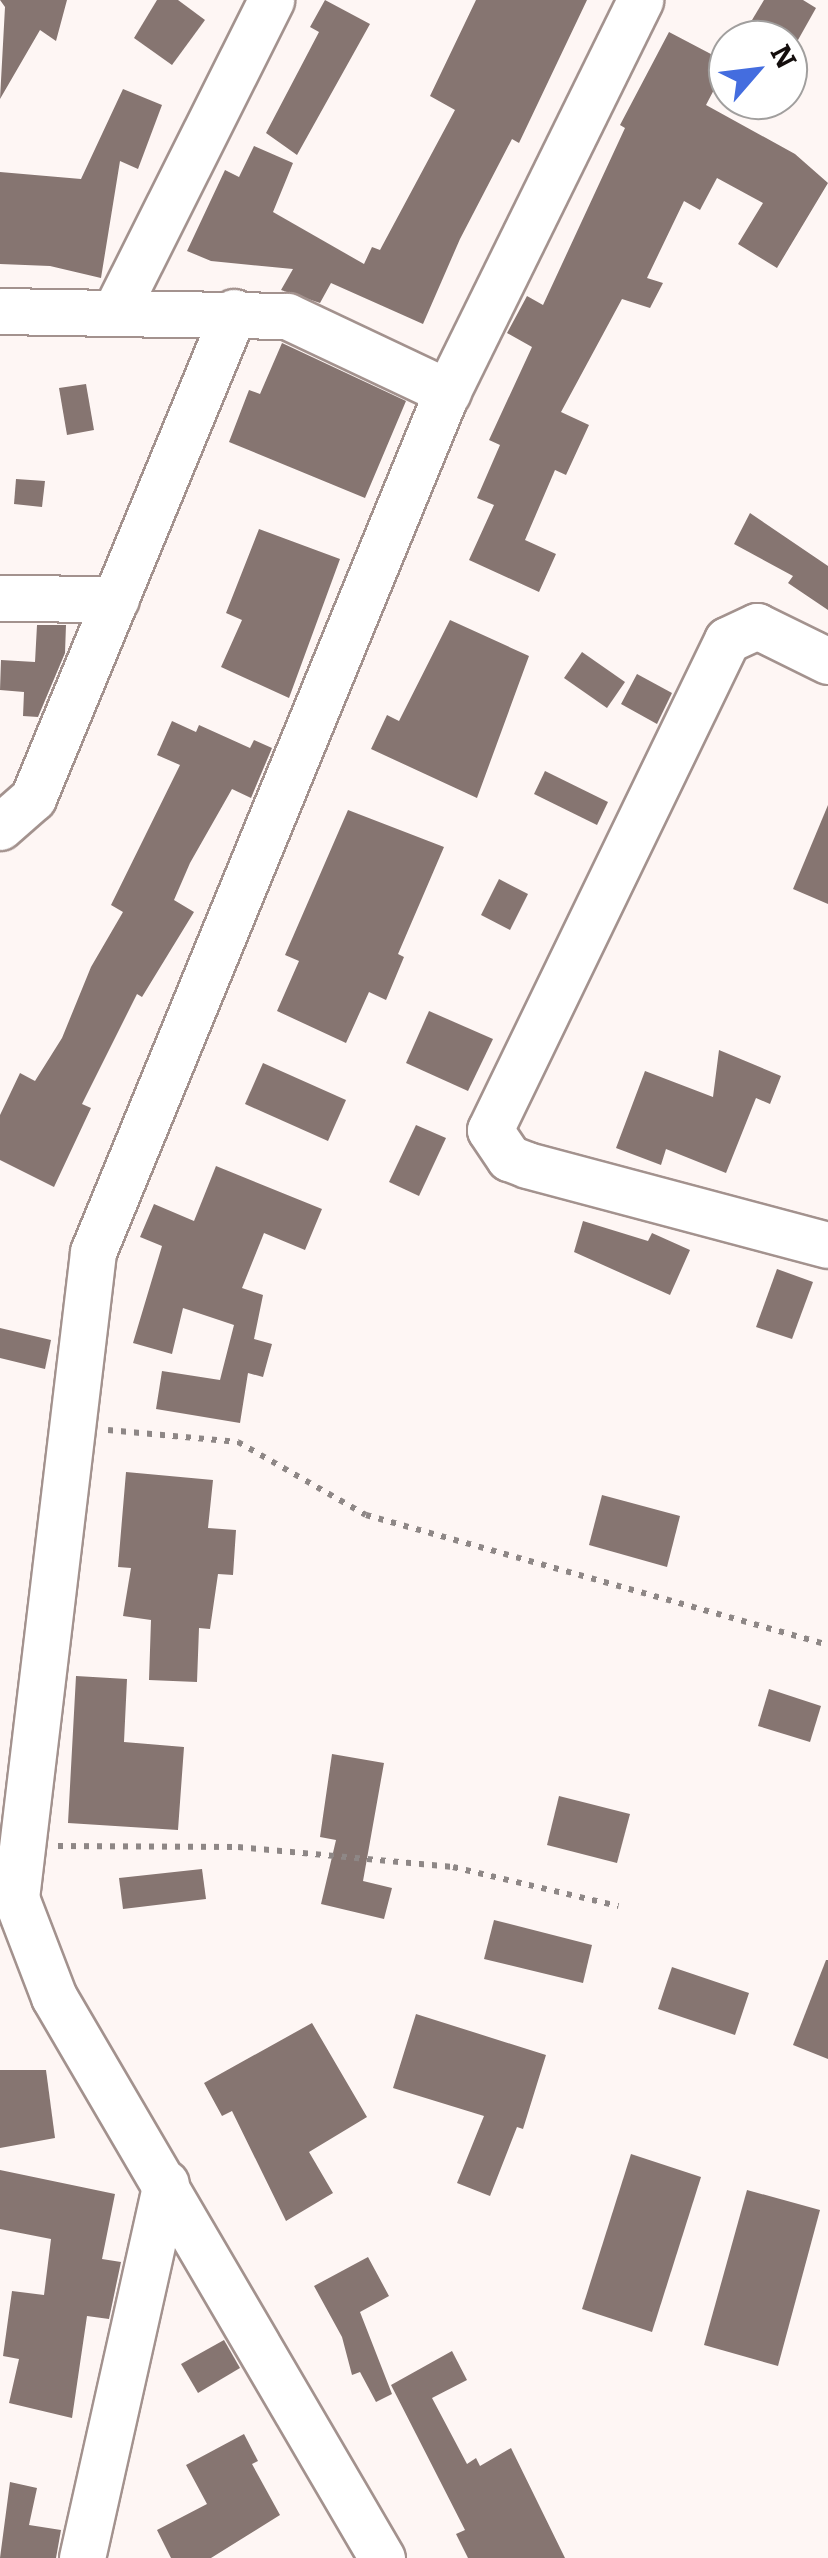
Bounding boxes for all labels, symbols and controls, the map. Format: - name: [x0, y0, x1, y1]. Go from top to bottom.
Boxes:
- north arrow: [708, 20, 808, 120]
- text: N: [764, 39, 803, 74]

